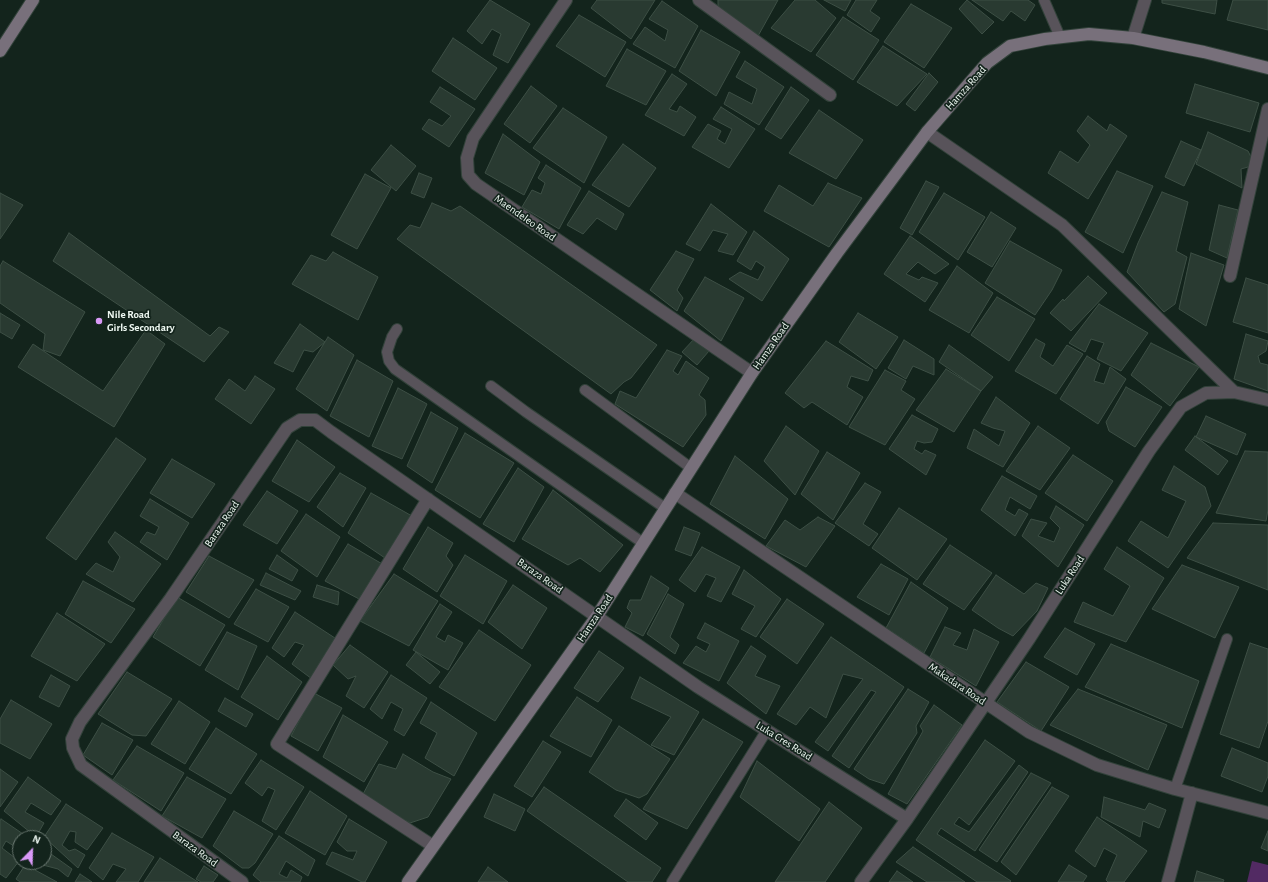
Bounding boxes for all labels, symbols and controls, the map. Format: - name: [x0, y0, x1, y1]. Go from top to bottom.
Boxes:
- street label: Hamza Road: [943, 63, 989, 113]
- street label: Maendeleo Road: [492, 192, 558, 244]
- place label: Nile Road Girls Secondary: [107, 308, 175, 334]
- marker: Nile Road Girls Secondary: [94, 316, 104, 326]
- street label: Hamza Road: [750, 320, 792, 372]
- street label: Baraza Road: [202, 498, 242, 550]
- street label: Luka Road: [1053, 553, 1087, 597]
- street label: Baraza Road: [515, 555, 565, 597]
- street label: Hamza Road: [574, 592, 616, 644]
- street label: Makadara Road: [926, 660, 988, 708]
- street label: Luka Cres Road: [753, 719, 815, 763]
- street label: Baraza Road: [170, 828, 220, 870]
- north arrow: [12, 830, 52, 870]
- text: N: [31, 833, 42, 846]

